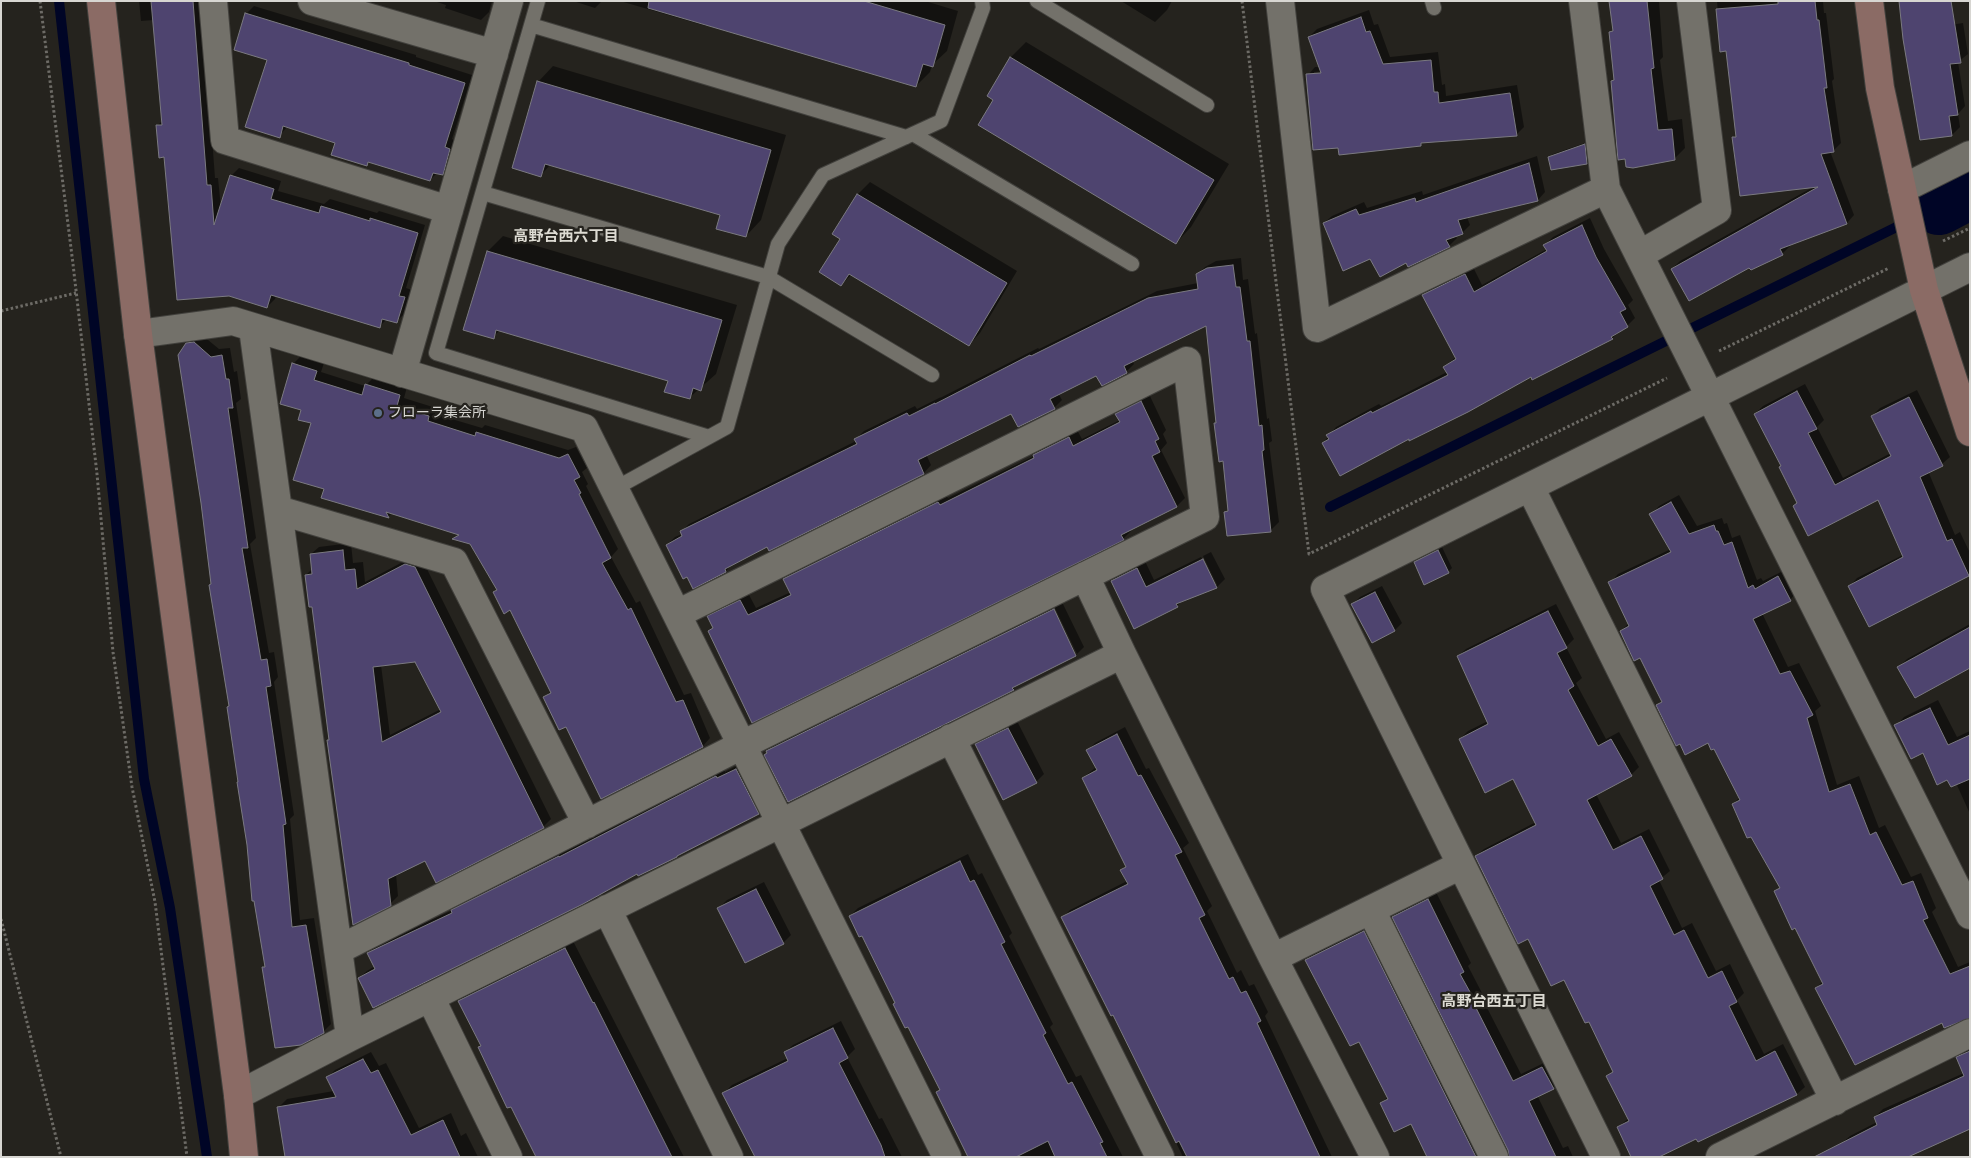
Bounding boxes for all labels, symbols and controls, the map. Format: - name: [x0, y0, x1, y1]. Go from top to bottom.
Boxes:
- district label: 高野台西六丁目: [514, 228, 618, 246]
- place label: フローラ集会所: [388, 405, 486, 421]
- marker: フローラ集会所: [372, 407, 384, 419]
- district label: 高野台西五丁目: [1442, 993, 1546, 1011]

